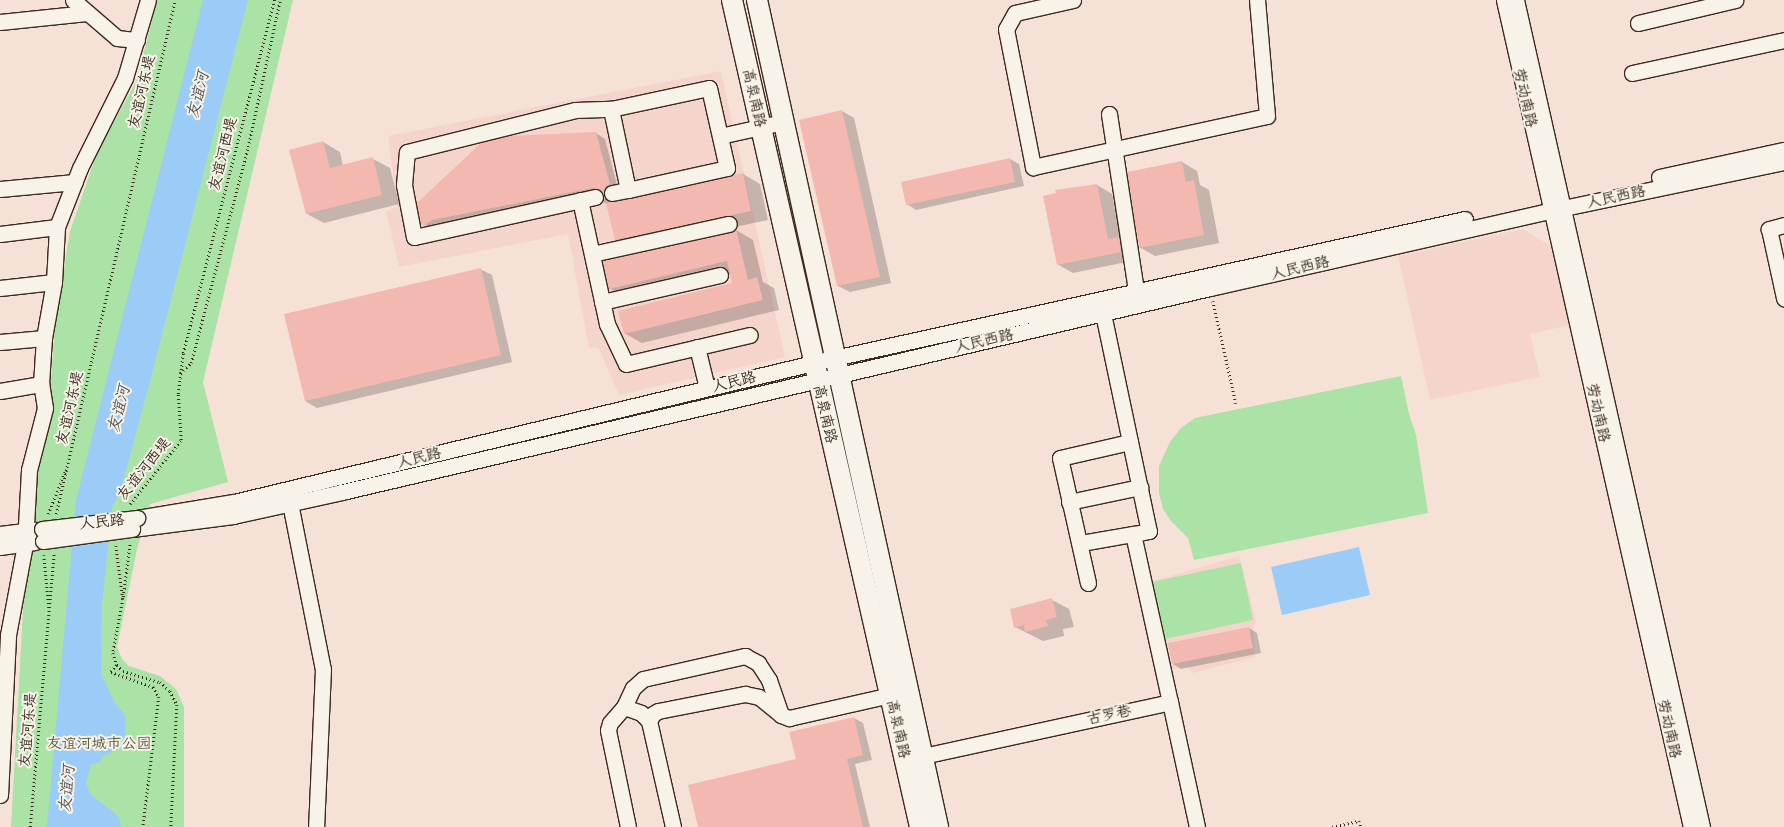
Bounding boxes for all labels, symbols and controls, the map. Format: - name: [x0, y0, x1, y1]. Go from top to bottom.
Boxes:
- street label: 友谊河东堤: [125, 53, 159, 131]
- street label: 高泉南路: [738, 67, 770, 129]
- street label: 劳动南路: [1509, 67, 1541, 129]
- water label: 友谊河: [183, 69, 213, 121]
- street label: 友谊河西堤: [205, 115, 241, 193]
- street label: 人民西路: [1585, 182, 1647, 212]
- street label: 人民西路: [1269, 252, 1331, 284]
- street label: 人民西路: [953, 325, 1015, 357]
- street label: 人民路: [710, 368, 758, 396]
- street label: 友谊河东堤: [53, 369, 87, 447]
- street label: 劳动南路: [1582, 382, 1614, 444]
- water label: 友谊河: [104, 383, 134, 435]
- street label: 高泉南路: [809, 383, 841, 445]
- street label: 友谊河西堤: [113, 434, 175, 504]
- street label: 人民路: [395, 444, 443, 472]
- street label: 人民路: [79, 511, 125, 533]
- street label: 友谊河东堤: [16, 692, 40, 768]
- street label: 高泉南路: [882, 698, 914, 760]
- street label: 劳动南路: [1653, 698, 1685, 760]
- street label: 古罗巷: [1085, 702, 1133, 728]
- park label: 友谊河城市公园: [47, 735, 151, 753]
- water label: 友谊河: [55, 764, 79, 814]

